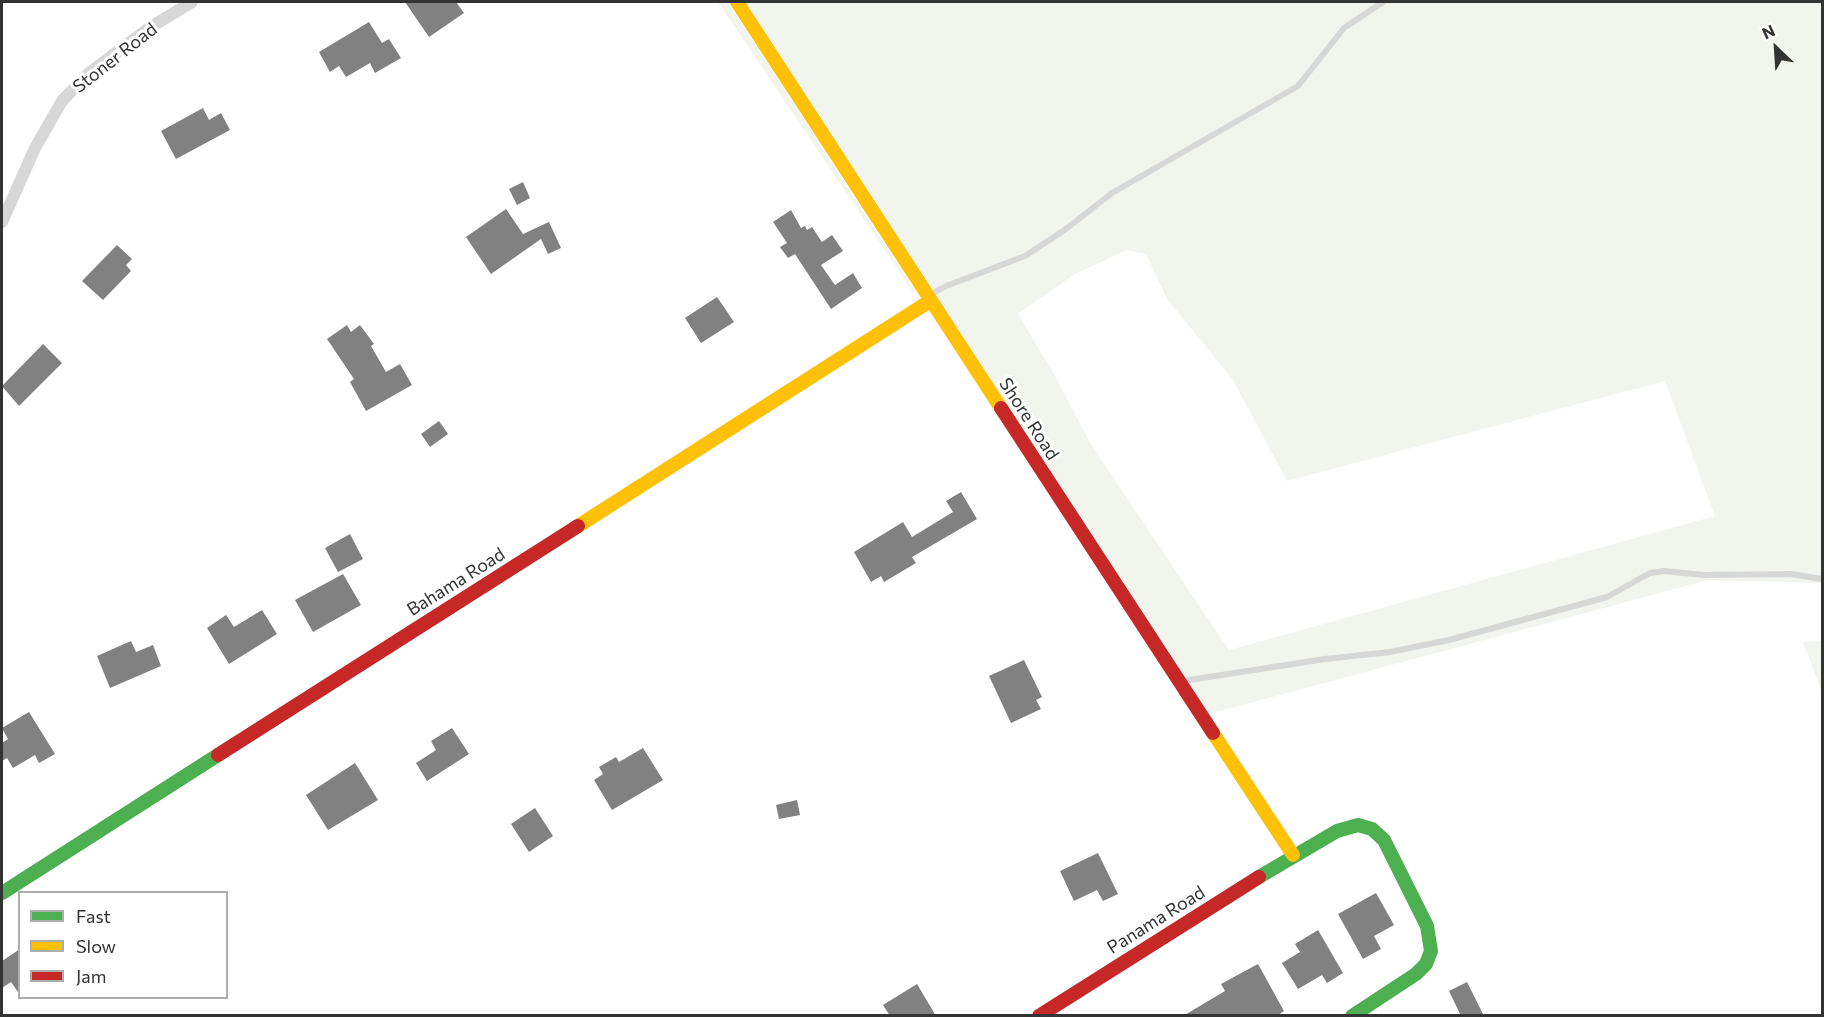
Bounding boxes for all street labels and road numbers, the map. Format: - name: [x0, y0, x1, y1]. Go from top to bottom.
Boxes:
- street label: Stoner Road: [69, 18, 161, 98]
- street label: Shore Road: [994, 374, 1064, 464]
- street label: Bahama Road: [403, 543, 509, 621]
- street label: Panama Road: [1103, 881, 1209, 959]

